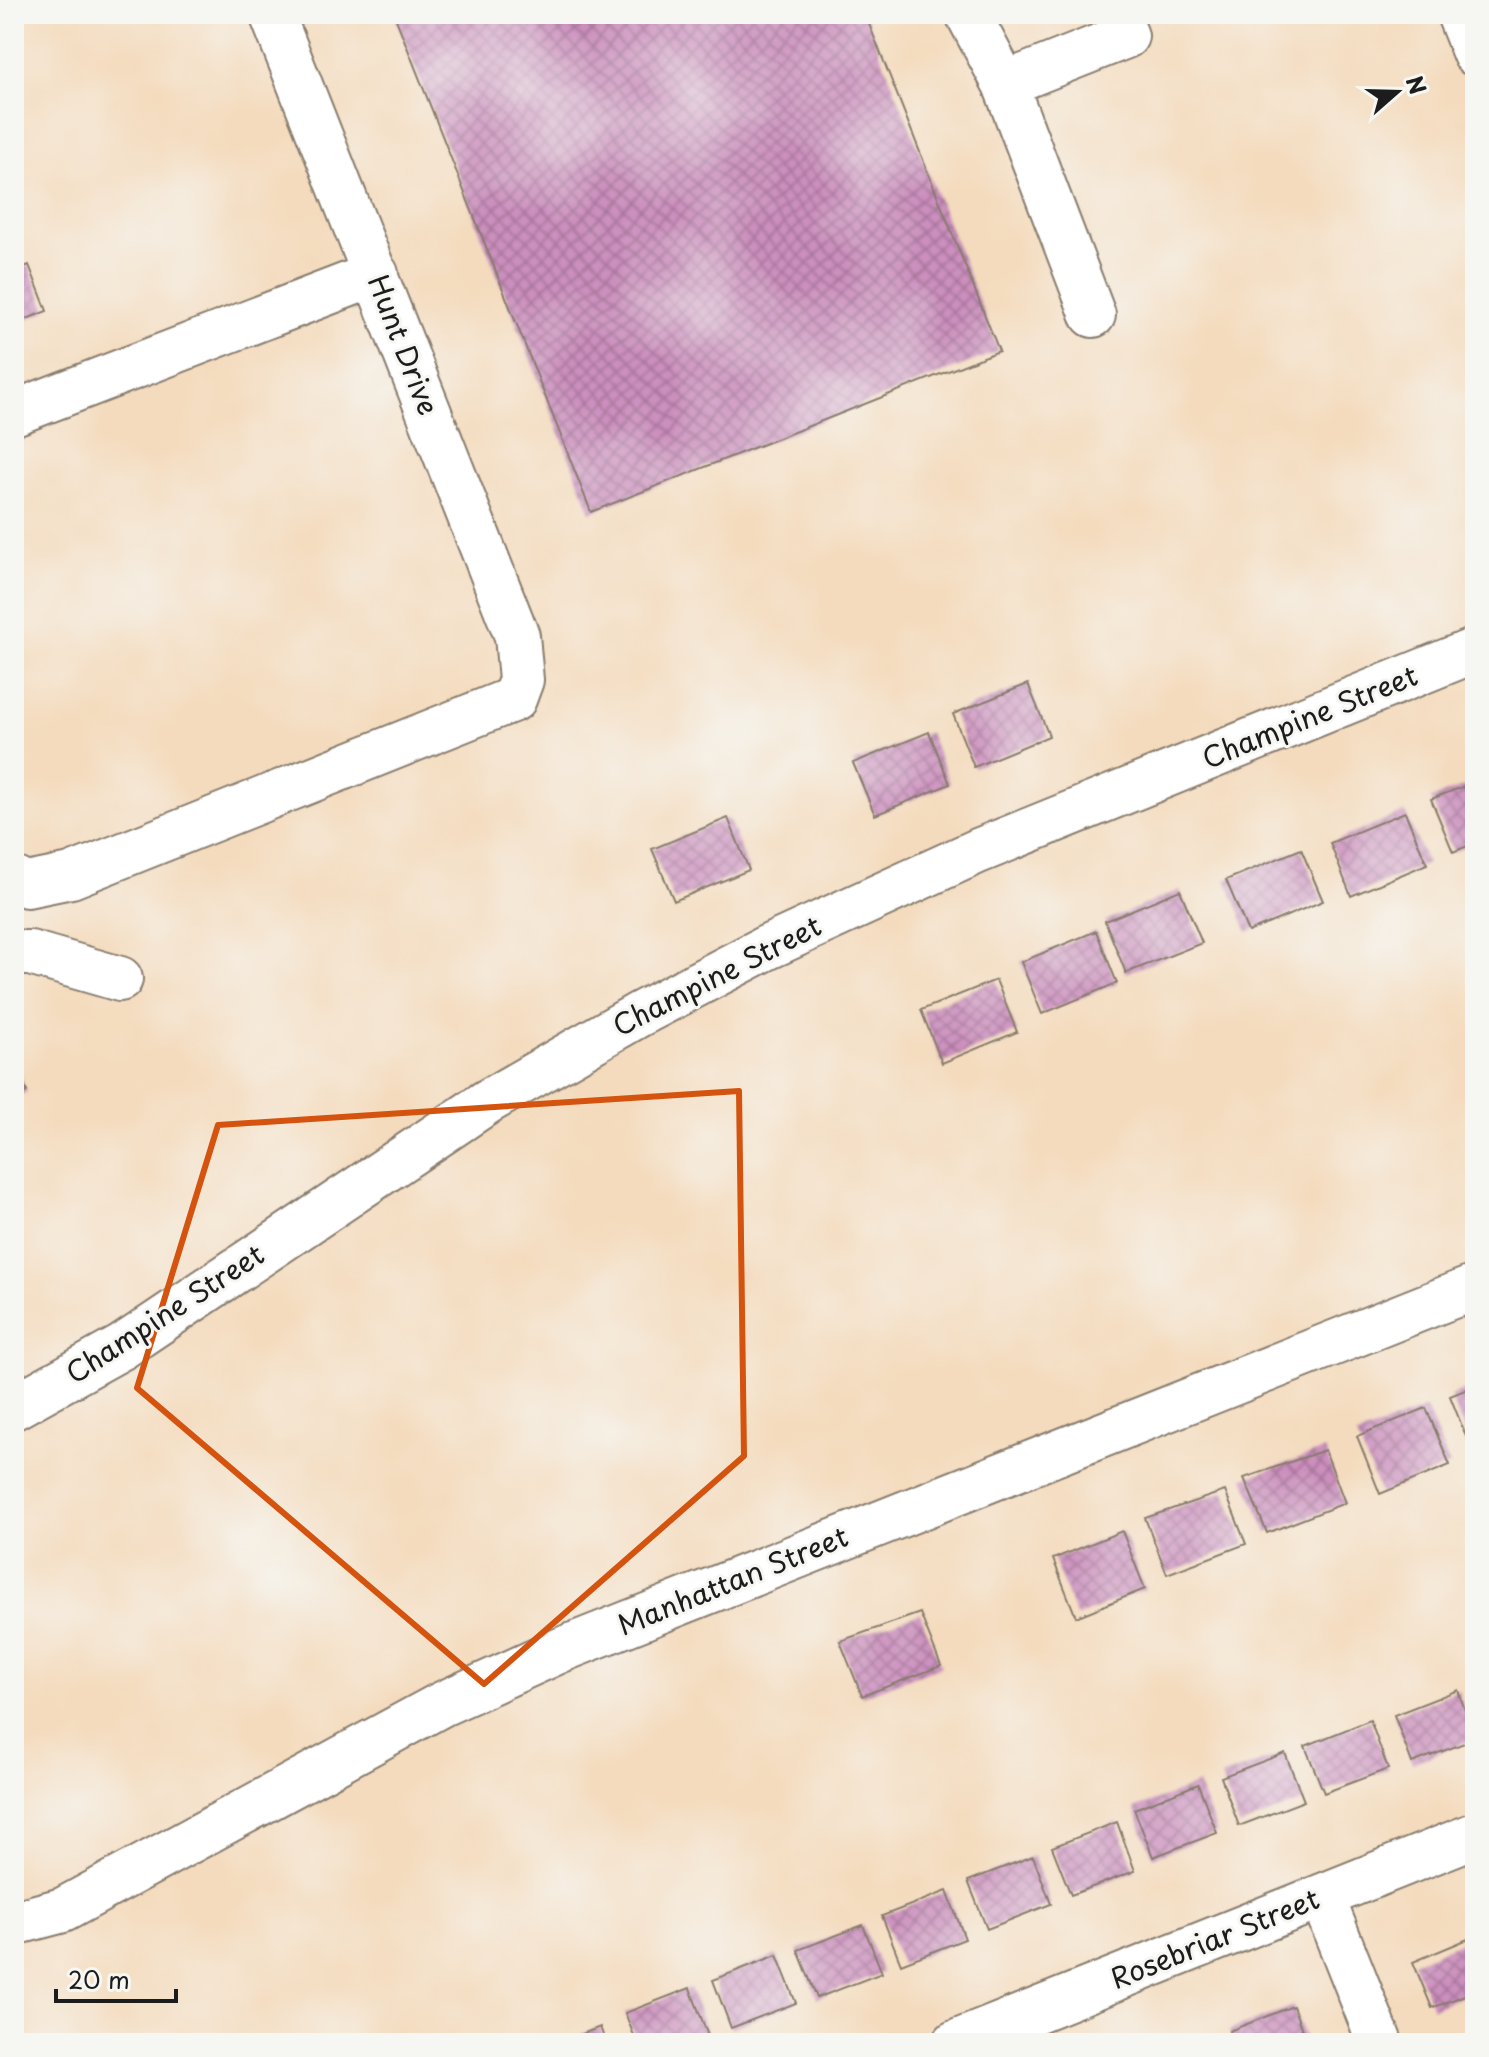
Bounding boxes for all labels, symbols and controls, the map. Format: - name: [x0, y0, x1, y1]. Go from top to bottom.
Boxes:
- north arrow: [1357, 52, 1437, 132]
- text: N: [1399, 71, 1436, 98]
- street label: Hunt Drive: [358, 268, 451, 421]
- street label: Champine Street: [1195, 653, 1424, 778]
- street label: Champine Street: [604, 904, 828, 1046]
- street label: Champine Street: [56, 1232, 272, 1393]
- street label: Manhattan Street: [611, 1514, 854, 1645]
- street label: Rosebriar Street: [1103, 1876, 1325, 1999]
- scale bar: [56, 1953, 176, 2003]
- text: 20 m: [68, 1961, 130, 1997]

